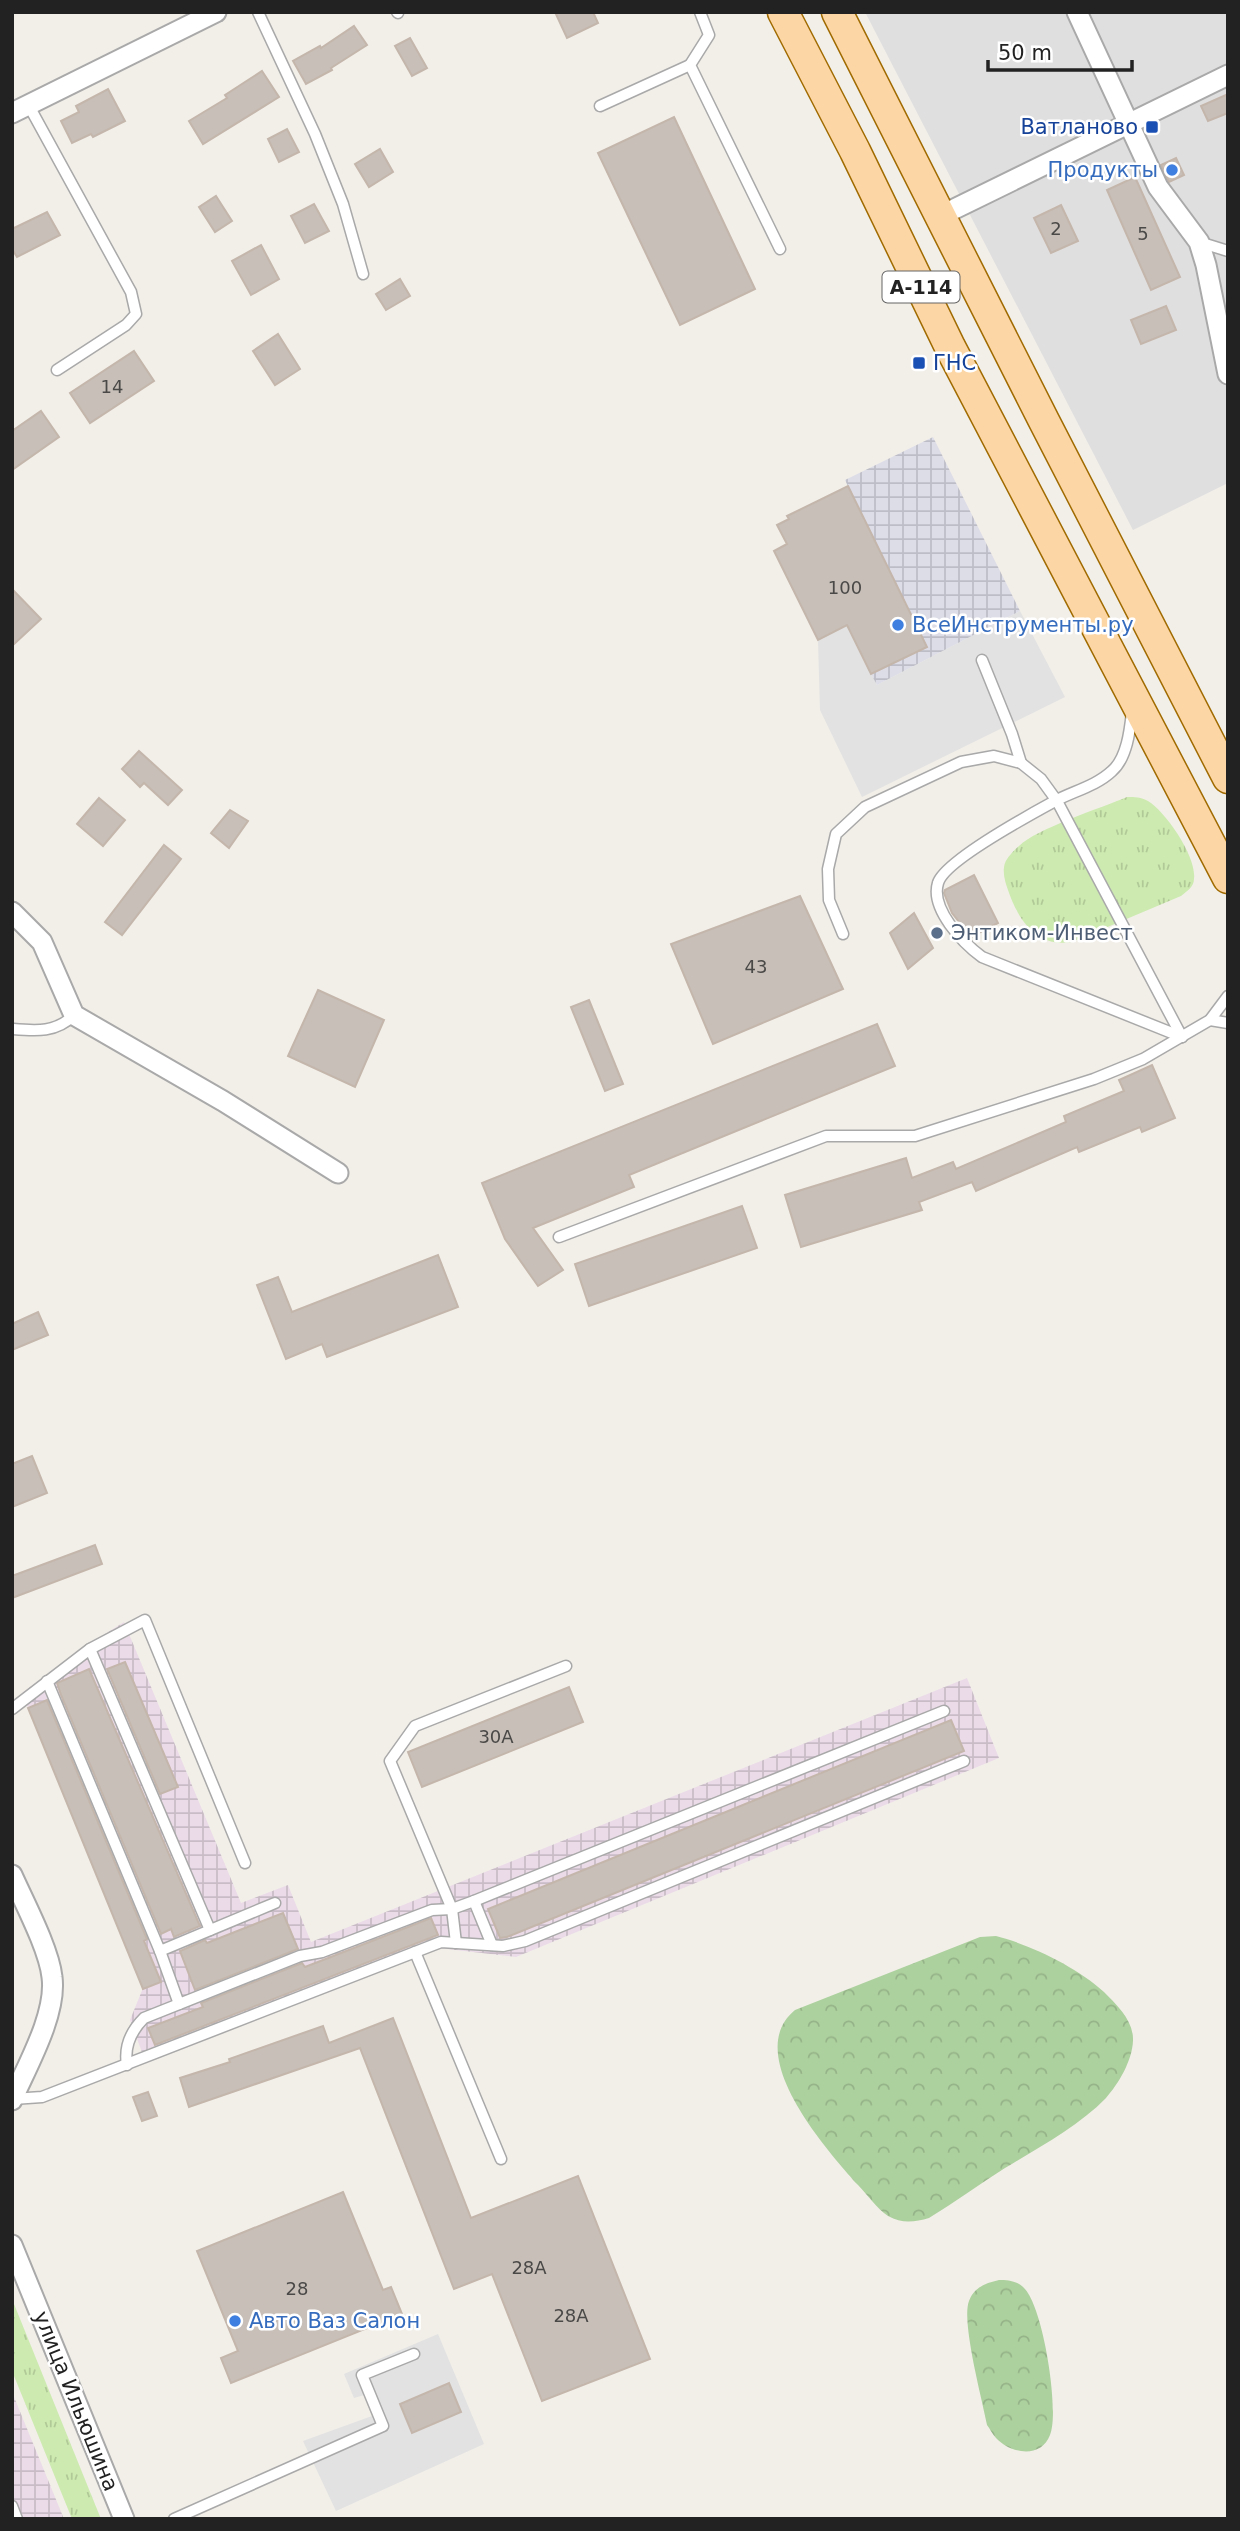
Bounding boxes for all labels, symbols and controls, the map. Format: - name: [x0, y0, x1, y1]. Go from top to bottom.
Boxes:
- scale bar: [988, 28, 1132, 72]
- text: 50 m: [998, 41, 1052, 65]
- place label: Ватланово: [1020, 115, 1138, 139]
- marker: Ватланово: [1144, 119, 1160, 135]
- place label: Продукты: [1048, 158, 1158, 182]
- marker: Продукты: [1164, 162, 1180, 178]
- house number: 2: [1050, 218, 1062, 239]
- house number: 5: [1137, 223, 1149, 244]
- road number: А-114: [883, 272, 960, 302]
- place label: ГНС: [933, 351, 976, 375]
- marker: ГНС: [911, 355, 927, 371]
- house number: 14: [101, 376, 123, 397]
- house number: 100: [828, 577, 862, 598]
- place label: ВсеИнструменты.ру: [912, 613, 1134, 637]
- marker: ВсеИнструменты.ру: [890, 617, 906, 633]
- place label: Энтиком-Инвест: [951, 921, 1133, 945]
- marker: Энтиком-Инвест: [929, 925, 945, 941]
- house number: 43: [745, 956, 767, 977]
- house number: 30А: [478, 1726, 514, 1747]
- house number: 28А: [511, 2257, 547, 2278]
- house number: 28: [286, 2278, 308, 2299]
- house number: 28А: [553, 2305, 589, 2326]
- street label: улица Ильюшина: [29, 2308, 123, 2494]
- place label: Авто Ваз Салон: [249, 2309, 420, 2333]
- marker: Авто Ваз Салон: [227, 2313, 243, 2329]

